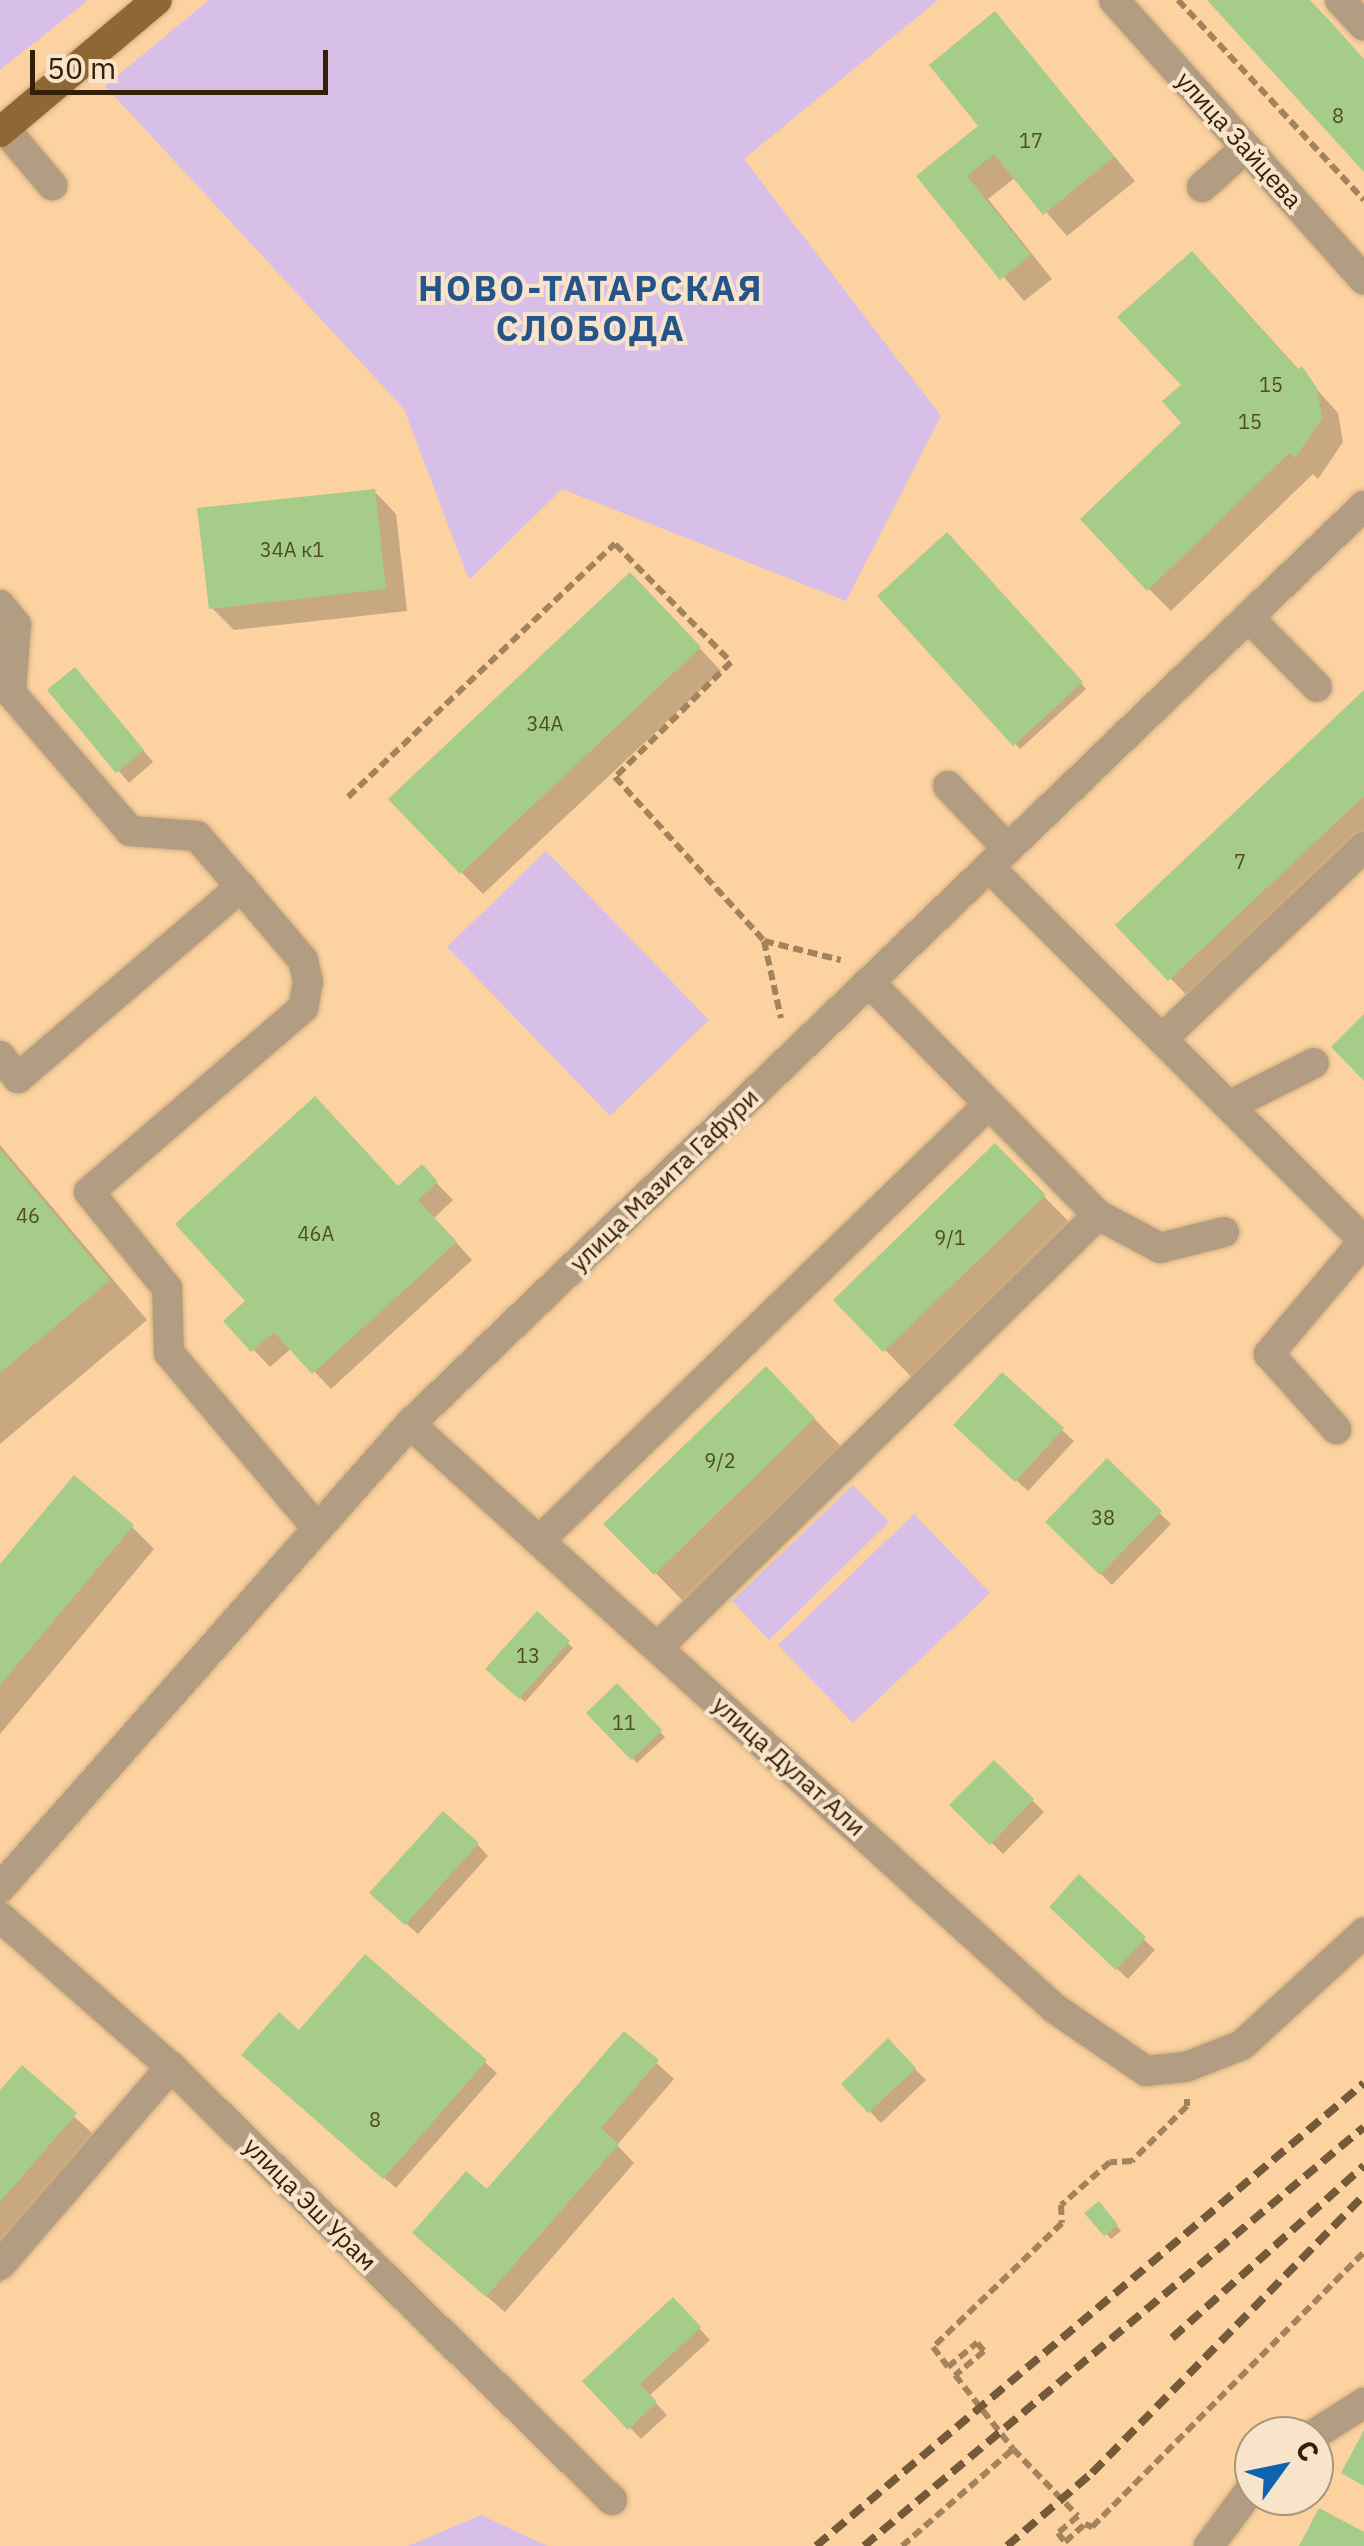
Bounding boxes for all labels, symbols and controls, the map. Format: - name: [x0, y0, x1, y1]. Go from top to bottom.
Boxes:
- scale bar: [35, 30, 332, 92]
- text: 50 m: [47, 48, 116, 87]
- street label: улица Зайцева: [1170, 65, 1308, 215]
- house number: 8: [1332, 103, 1344, 127]
- house number: 17: [1019, 128, 1043, 152]
- district label: НОВО-ТАТАРСКАЯ СЛОБОДА: [418, 267, 764, 349]
- house number: 15: [1259, 372, 1283, 396]
- house number: 15: [1238, 409, 1262, 433]
- house number: 34А к1: [260, 537, 324, 561]
- house number: 34А: [527, 711, 563, 735]
- house number: 7: [1234, 849, 1246, 873]
- street label: улица Мазита Гафури: [563, 1082, 765, 1278]
- house number: 46: [16, 1203, 40, 1227]
- house number: 46А: [298, 1221, 334, 1245]
- house number: 9/1: [934, 1225, 966, 1249]
- house number: 9/2: [704, 1448, 736, 1472]
- house number: 38: [1091, 1505, 1115, 1529]
- house number: 13: [516, 1643, 540, 1667]
- street label: улица Дулат Али: [706, 1690, 872, 1842]
- house number: 11: [612, 1710, 636, 1734]
- house number: 8: [369, 2107, 381, 2131]
- street label: улица Эш Урам: [237, 2131, 383, 2277]
- north arrow: [1234, 2416, 1334, 2516]
- text: С: [1287, 2433, 1328, 2468]

